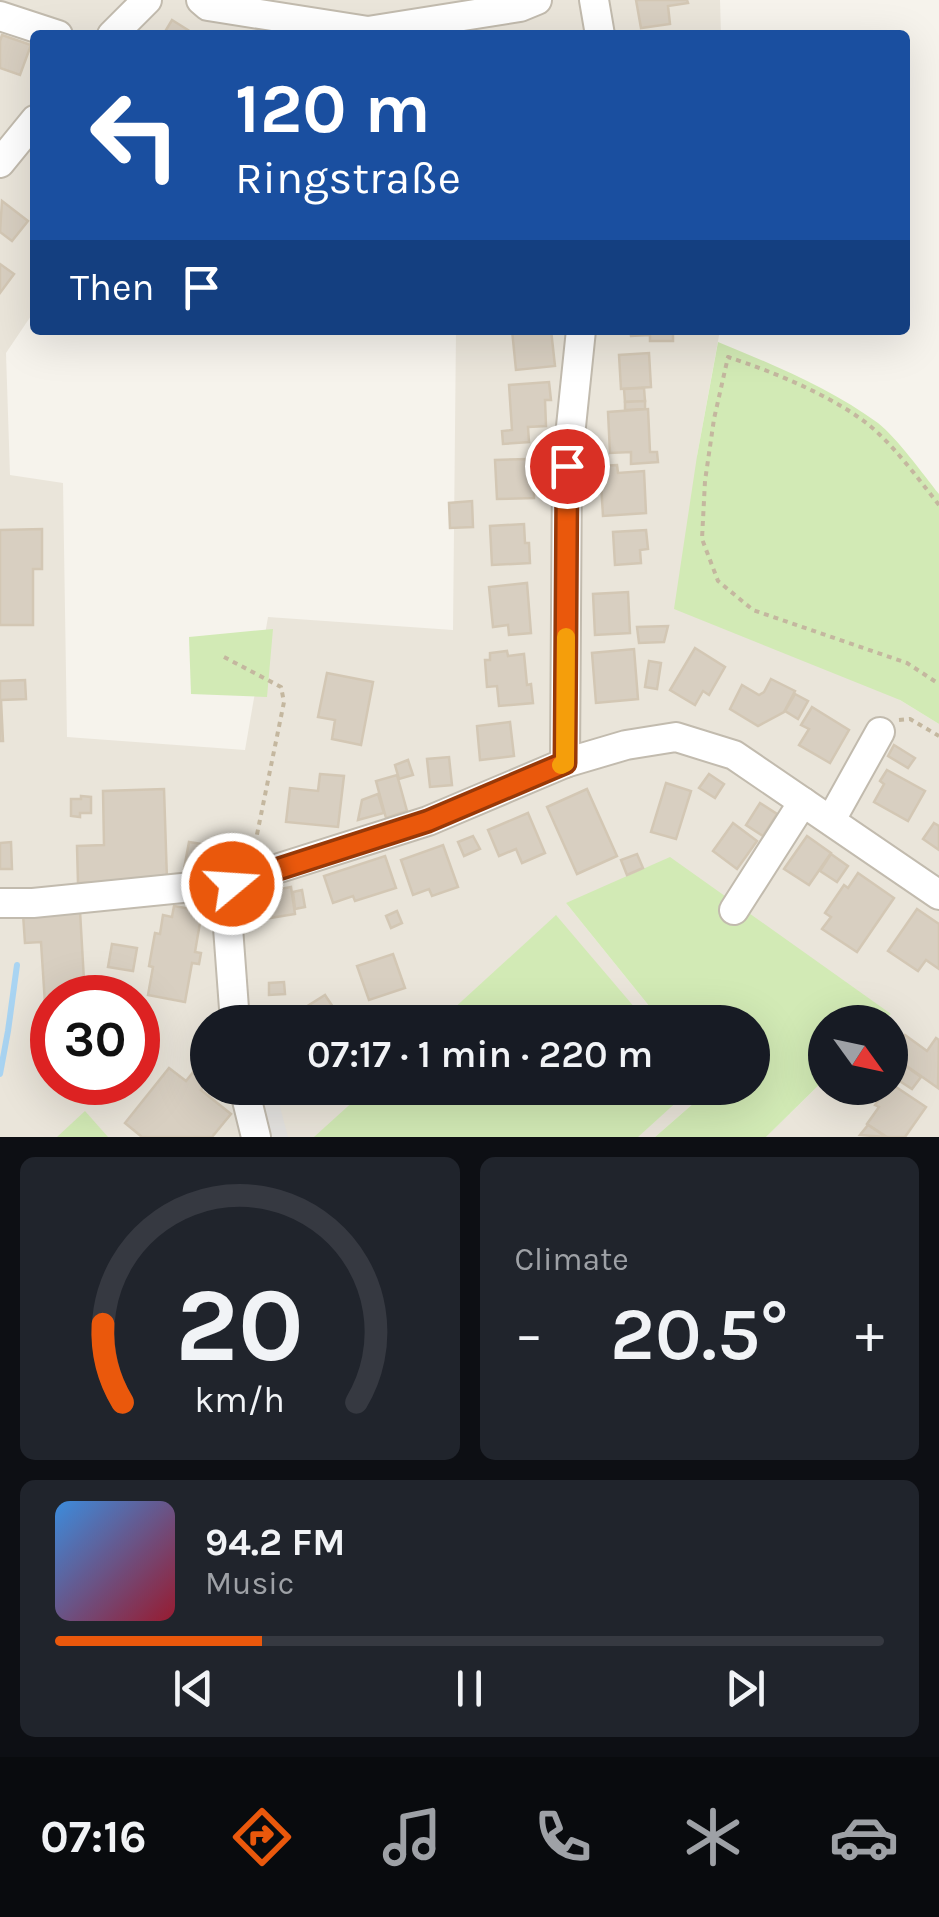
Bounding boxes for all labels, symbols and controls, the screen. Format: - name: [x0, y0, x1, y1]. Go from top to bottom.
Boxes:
- text: 120 m: [235, 68, 431, 150]
- icon: left: [70, 70, 200, 200]
- text: Ringstraße: [235, 152, 461, 204]
- icon: arrive: [174, 260, 229, 315]
- text: Then: [70, 265, 154, 310]
- pin: [525, 424, 610, 509]
- icon: arrive: [540, 439, 595, 494]
- position arrow: [180, 832, 284, 936]
- speed limit sign: 30: [30, 975, 160, 1105]
- north arrow: [808, 1005, 908, 1105]
- map controls: [808, 1005, 908, 1105]
- text: 07:17 · 1 min · 220 m: [307, 1032, 653, 1077]
- text: Climate: [515, 1241, 629, 1278]
- text: 20: [175, 1265, 304, 1386]
- text: 20.5°: [610, 1290, 788, 1378]
- text: −: [515, 1302, 543, 1366]
- text: +: [855, 1302, 884, 1366]
- text: km/h: [194, 1379, 285, 1421]
- text: 94.2 FM: [205, 1520, 346, 1565]
- text: Music: [205, 1565, 294, 1602]
- icon: previous: [166, 1661, 221, 1716]
- icon: pause: [442, 1661, 497, 1716]
- icon: next: [718, 1661, 773, 1716]
- icon: directions: [227, 1802, 297, 1872]
- icon: music: [377, 1802, 447, 1872]
- icon: phone: [528, 1802, 598, 1872]
- icon: climate: [678, 1802, 748, 1872]
- icon: car: [829, 1802, 899, 1872]
- text: 07:16: [40, 1811, 147, 1863]

